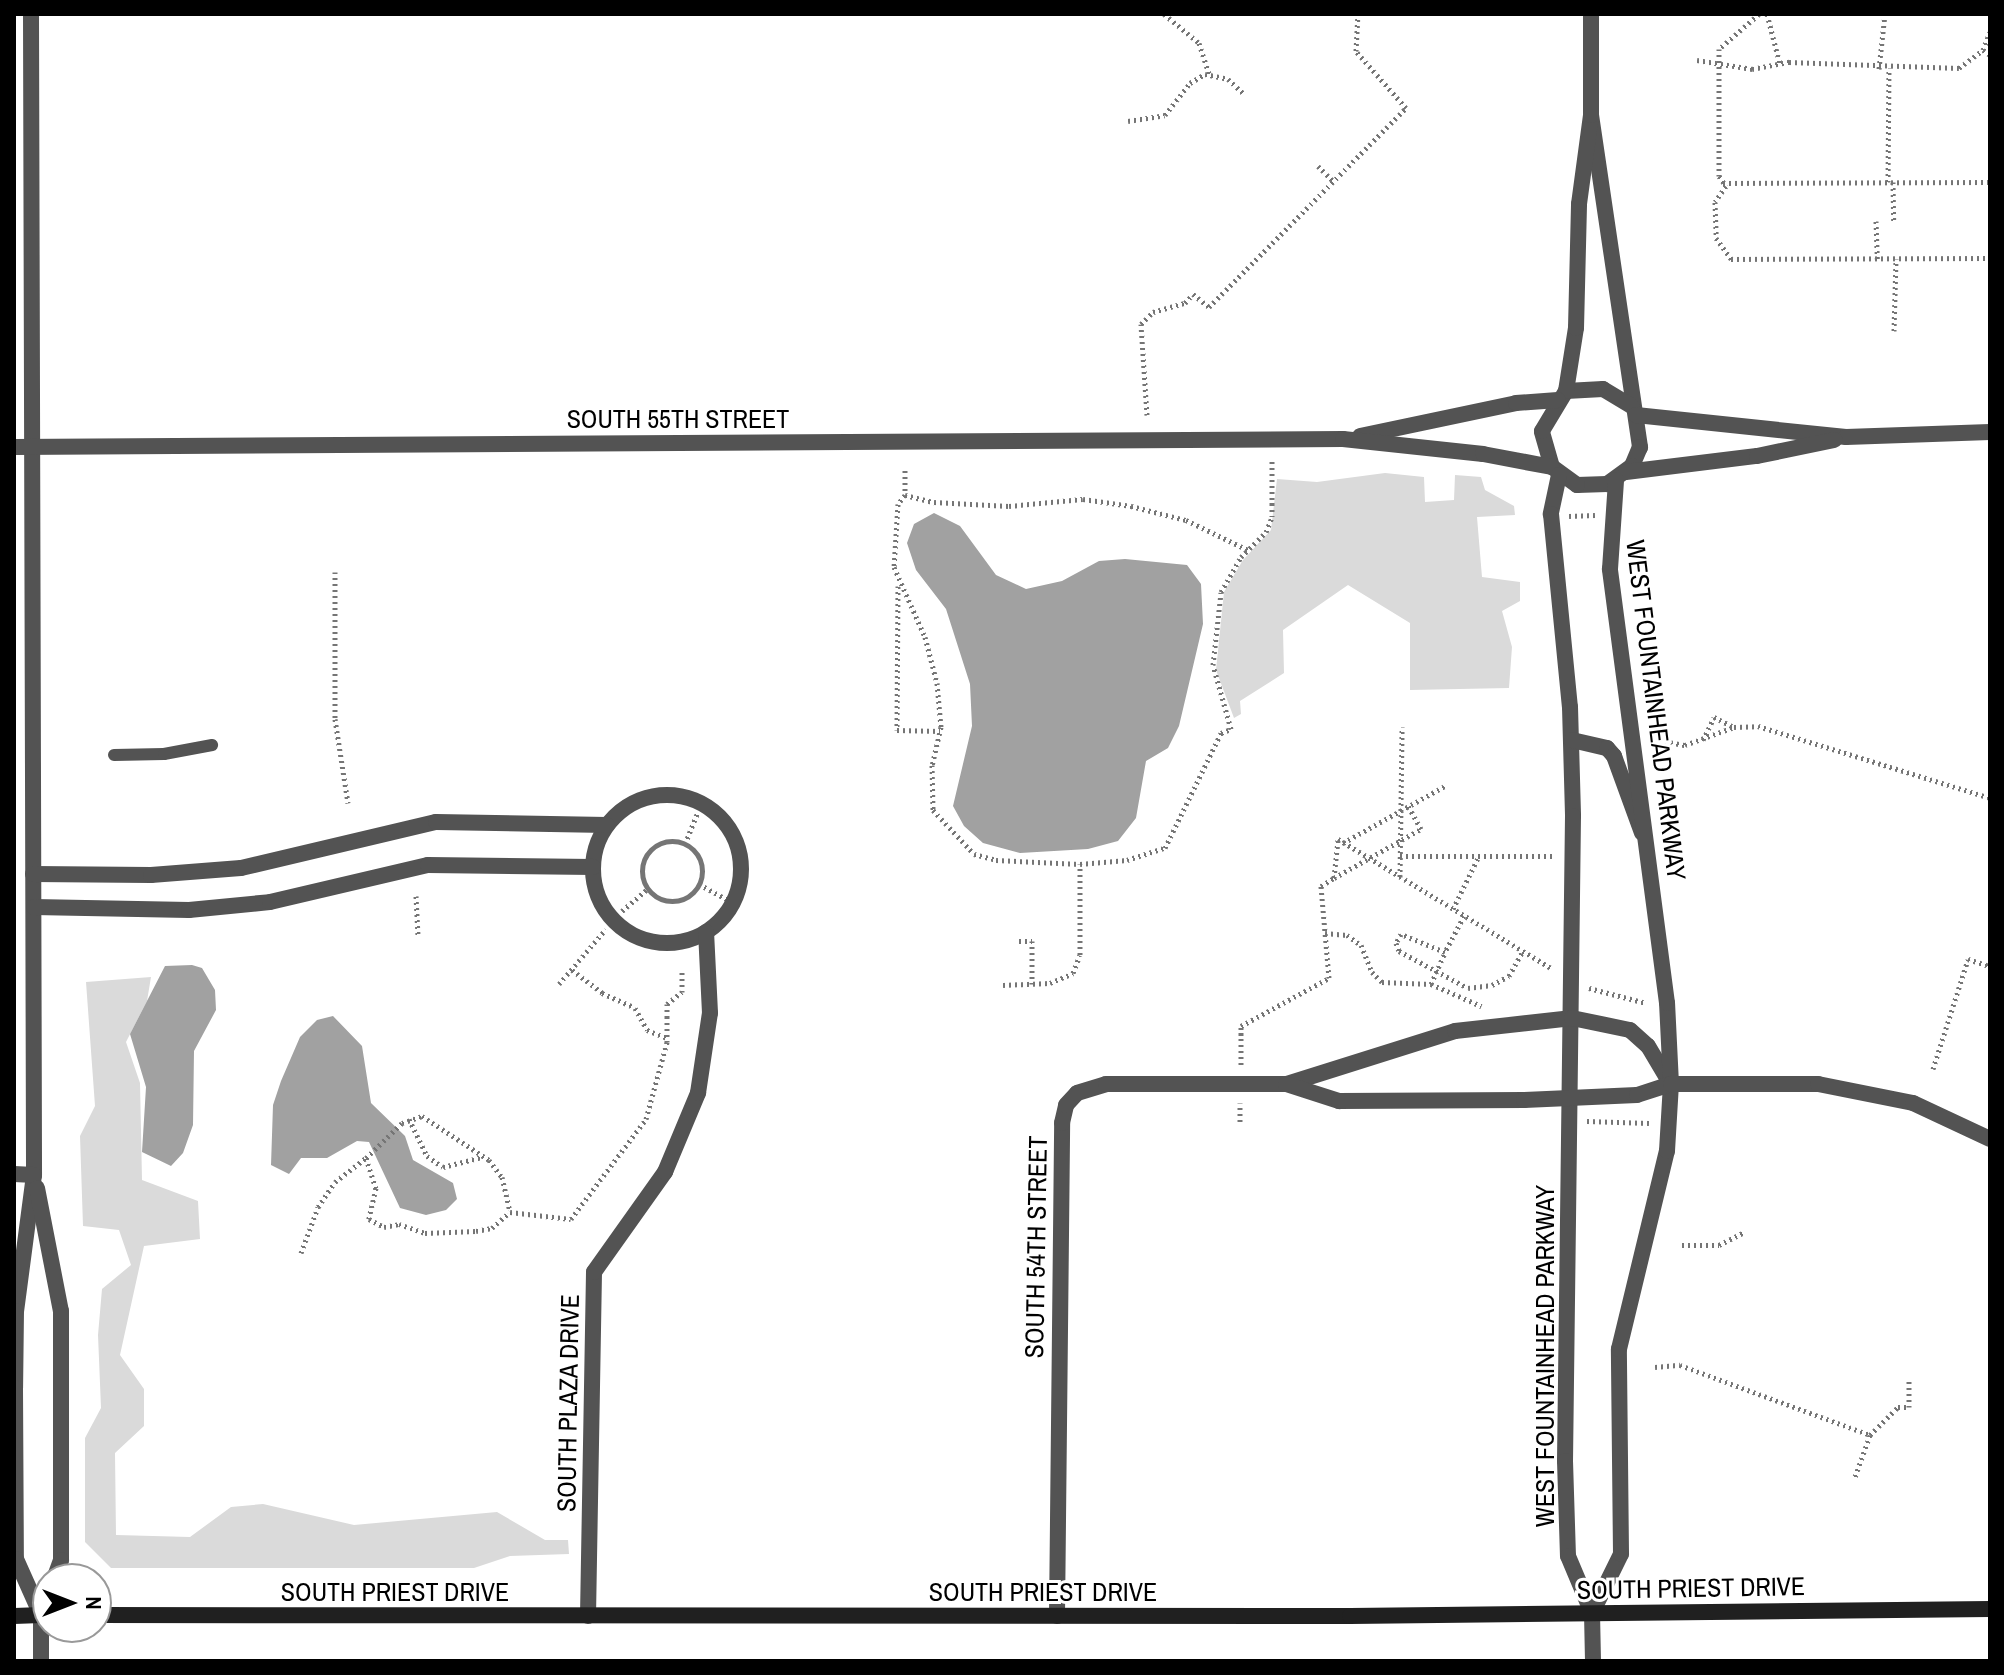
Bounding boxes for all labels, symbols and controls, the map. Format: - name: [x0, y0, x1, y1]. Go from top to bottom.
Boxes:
- street label: SOUTH 55TH STREET: [567, 403, 789, 435]
- street label: WEST FOUNTAINHEAD PARKWAY: [1620, 538, 1692, 882]
- street label: SOUTH 54TH STREET: [1018, 1135, 1054, 1359]
- street label: WEST FOUNTAINHEAD PARKWAY: [1529, 1185, 1561, 1527]
- street label: SOUTH PLAZA DRIVE: [550, 1293, 586, 1513]
- north arrow: [32, 1563, 112, 1643]
- street label: SOUTH PRIEST DRIVE: [1576, 1570, 1806, 1606]
- street label: SOUTH PRIEST DRIVE: [281, 1576, 509, 1608]
- street label: SOUTH PRIEST DRIVE: [929, 1576, 1157, 1608]
- text: N: [79, 1596, 109, 1610]

